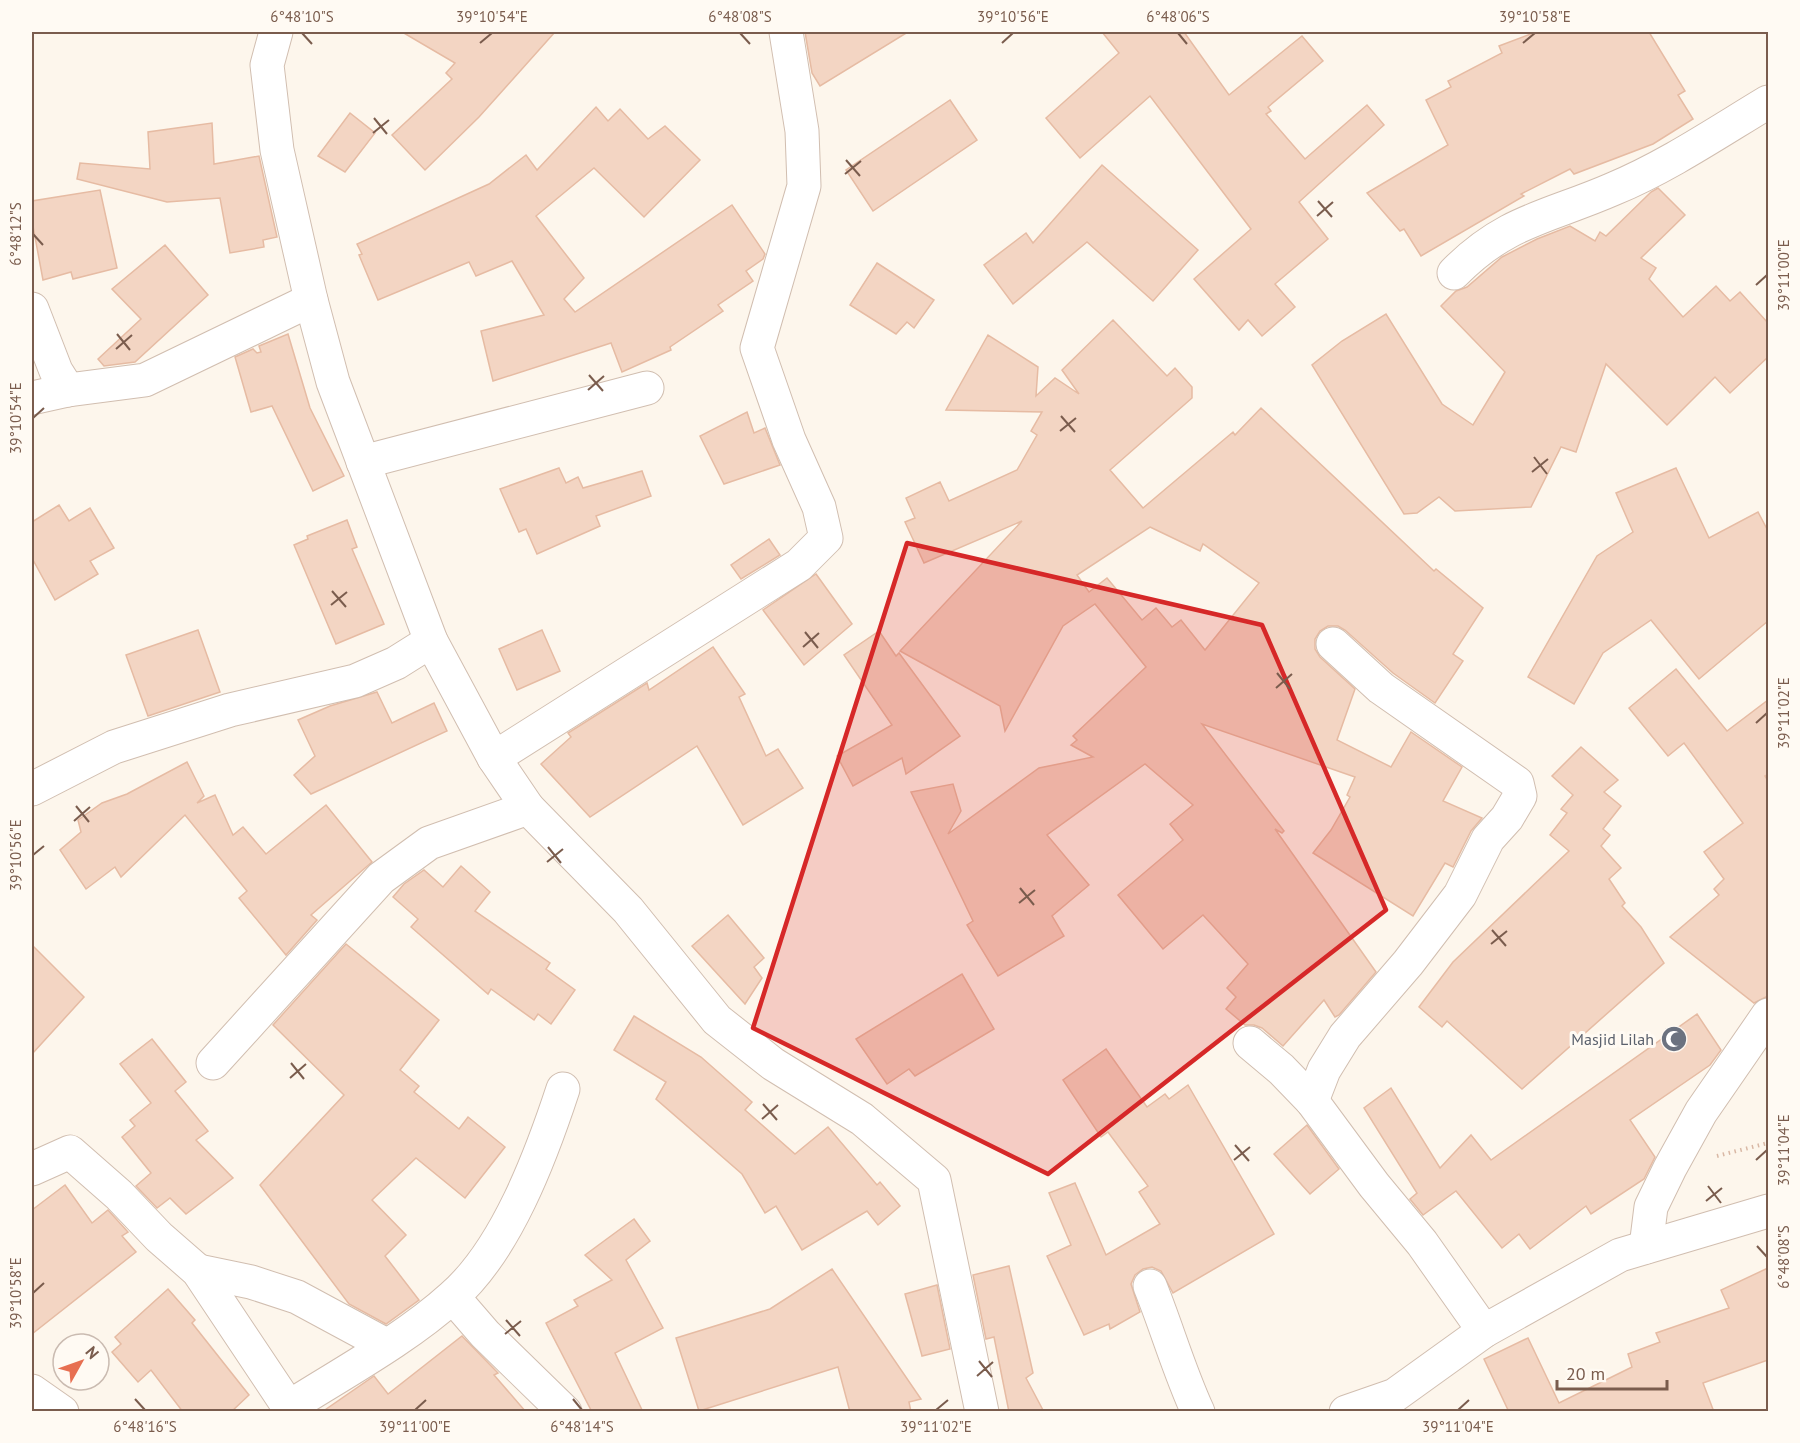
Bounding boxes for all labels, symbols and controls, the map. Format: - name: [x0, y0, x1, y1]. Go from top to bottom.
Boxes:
- text: 6°48'10"S: [270, 7, 334, 26]
- text: 39°10'54"E: [456, 7, 528, 26]
- text: 6°48'08"S: [708, 7, 772, 26]
- text: 39°10'56"E: [977, 7, 1049, 26]
- text: 6°48'06"S: [1146, 7, 1210, 26]
- text: 39°10'58"E: [1499, 7, 1571, 26]
- text: 6°48'12"S: [6, 202, 25, 266]
- text: 39°11'00"E: [1774, 239, 1793, 311]
- text: 39°10'54"E: [6, 382, 25, 454]
- text: 39°11'02"E: [1774, 677, 1793, 749]
- text: 39°10'56"E: [6, 819, 25, 891]
- mosque icon: Masjid Lilah: [1659, 1024, 1689, 1054]
- place label: Masjid Lilah: [1571, 1029, 1654, 1049]
- text: 39°11'04"E: [1774, 1114, 1793, 1186]
- text: 6°48'08"S: [1774, 1225, 1793, 1289]
- text: 39°10'58"E: [6, 1257, 25, 1329]
- north arrow: [51, 1332, 111, 1392]
- text: N: [81, 1342, 104, 1363]
- scale bar: [1557, 1353, 1666, 1391]
- text: 20 m: [1566, 1362, 1605, 1385]
- text: 6°48'16"S: [113, 1417, 177, 1436]
- text: 39°11'00"E: [379, 1417, 451, 1436]
- text: 6°48'14"S: [550, 1417, 614, 1436]
- text: 39°11'02"E: [900, 1417, 972, 1436]
- text: 39°11'04"E: [1422, 1417, 1494, 1436]

